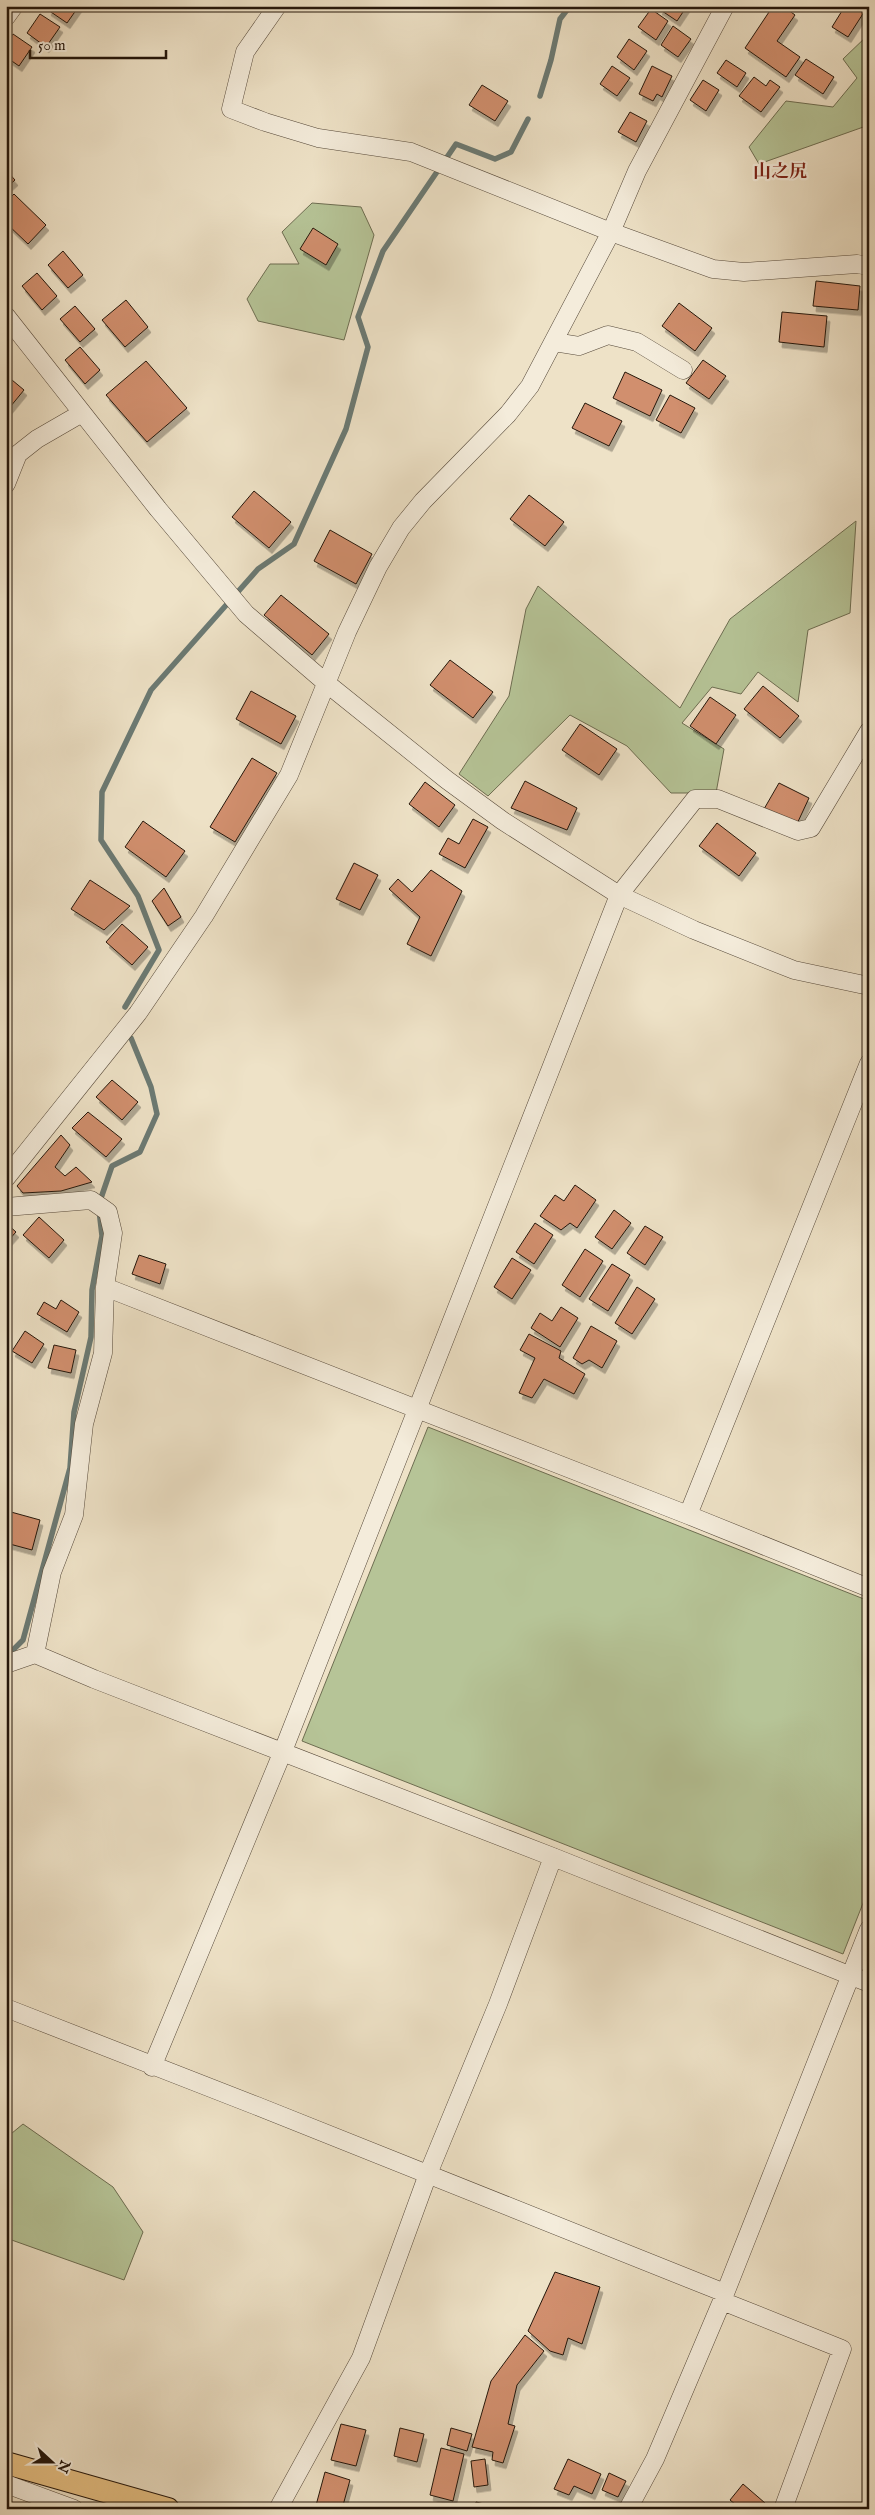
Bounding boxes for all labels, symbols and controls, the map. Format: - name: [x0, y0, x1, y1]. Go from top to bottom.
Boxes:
- scale bar: [30, 28, 166, 60]
- text: 50 m: [38, 36, 66, 55]
- district label: 山之尻: [753, 161, 807, 184]
- north arrow: [28, 2438, 78, 2488]
- text: N: [53, 2456, 74, 2475]

